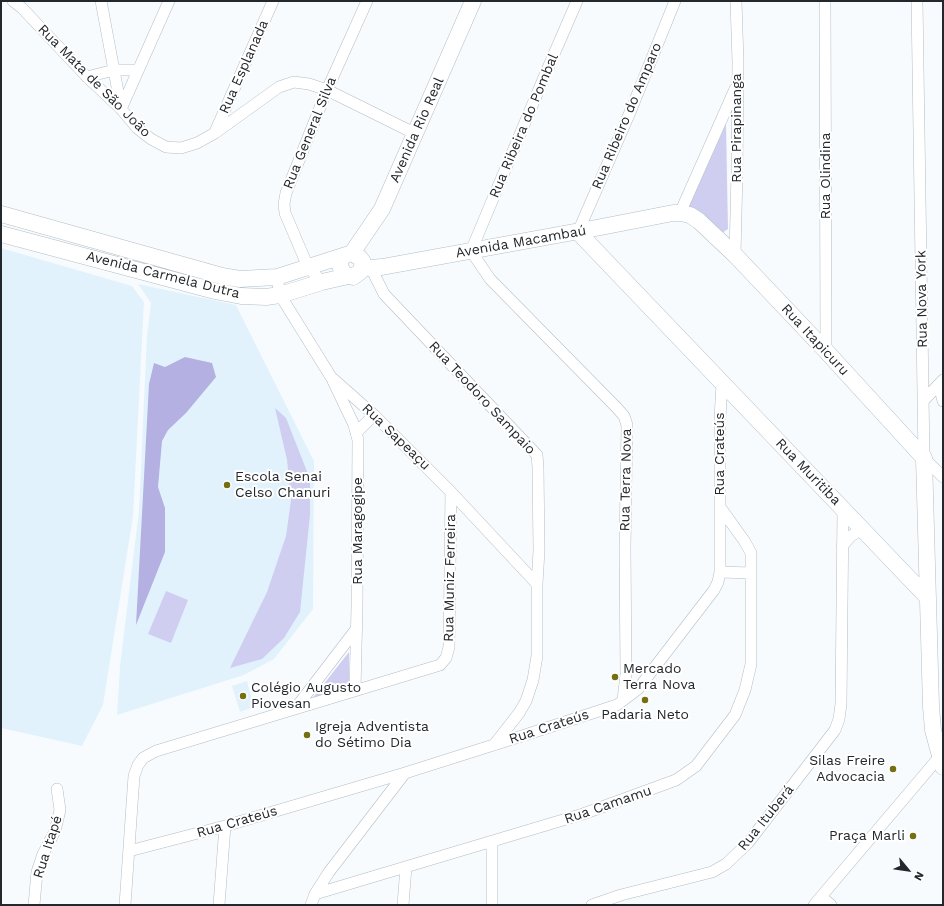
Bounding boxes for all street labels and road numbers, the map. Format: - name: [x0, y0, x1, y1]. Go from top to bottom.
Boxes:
- street label: Rua Esplanada: [216, 17, 272, 117]
- street label: Rua Mata de São João: [34, 21, 154, 141]
- street label: Rua Ribeiro do Amparo: [588, 40, 666, 192]
- street label: Rua Ribeira do Pombal: [486, 51, 562, 201]
- street label: Rua Pirapinanga: [729, 73, 745, 183]
- street label: Rua General Silva: [280, 74, 340, 192]
- street label: Avenida Rio Real: [386, 75, 448, 185]
- street label: Rua Olindina: [818, 133, 834, 219]
- street label: Avenida Macambaú: [454, 222, 588, 262]
- street label: Avenida Carmela Dutra: [84, 248, 242, 302]
- street label: Rua Nova York: [913, 250, 931, 348]
- street label: Rua Itapicuru: [778, 301, 852, 379]
- street label: Rua Teodoro Sampaio: [425, 338, 539, 458]
- street label: Rua Sapeaçu: [358, 400, 434, 474]
- street label: Rua Crateús: [712, 412, 728, 496]
- street label: Rua Terra Nova: [617, 428, 635, 532]
- street label: Rua Muritiba: [772, 435, 844, 509]
- street label: Rua Maragogipe: [350, 477, 366, 585]
- street label: Rua Muniz Ferreira: [440, 514, 460, 642]
- street label: Rua Crateús: [507, 706, 591, 748]
- street label: Rua Camamu: [562, 782, 654, 828]
- street label: Rua Ituberá: [734, 782, 798, 854]
- street label: Rua Crateús: [195, 802, 279, 842]
- street label: Rua Itapé: [30, 813, 66, 881]

